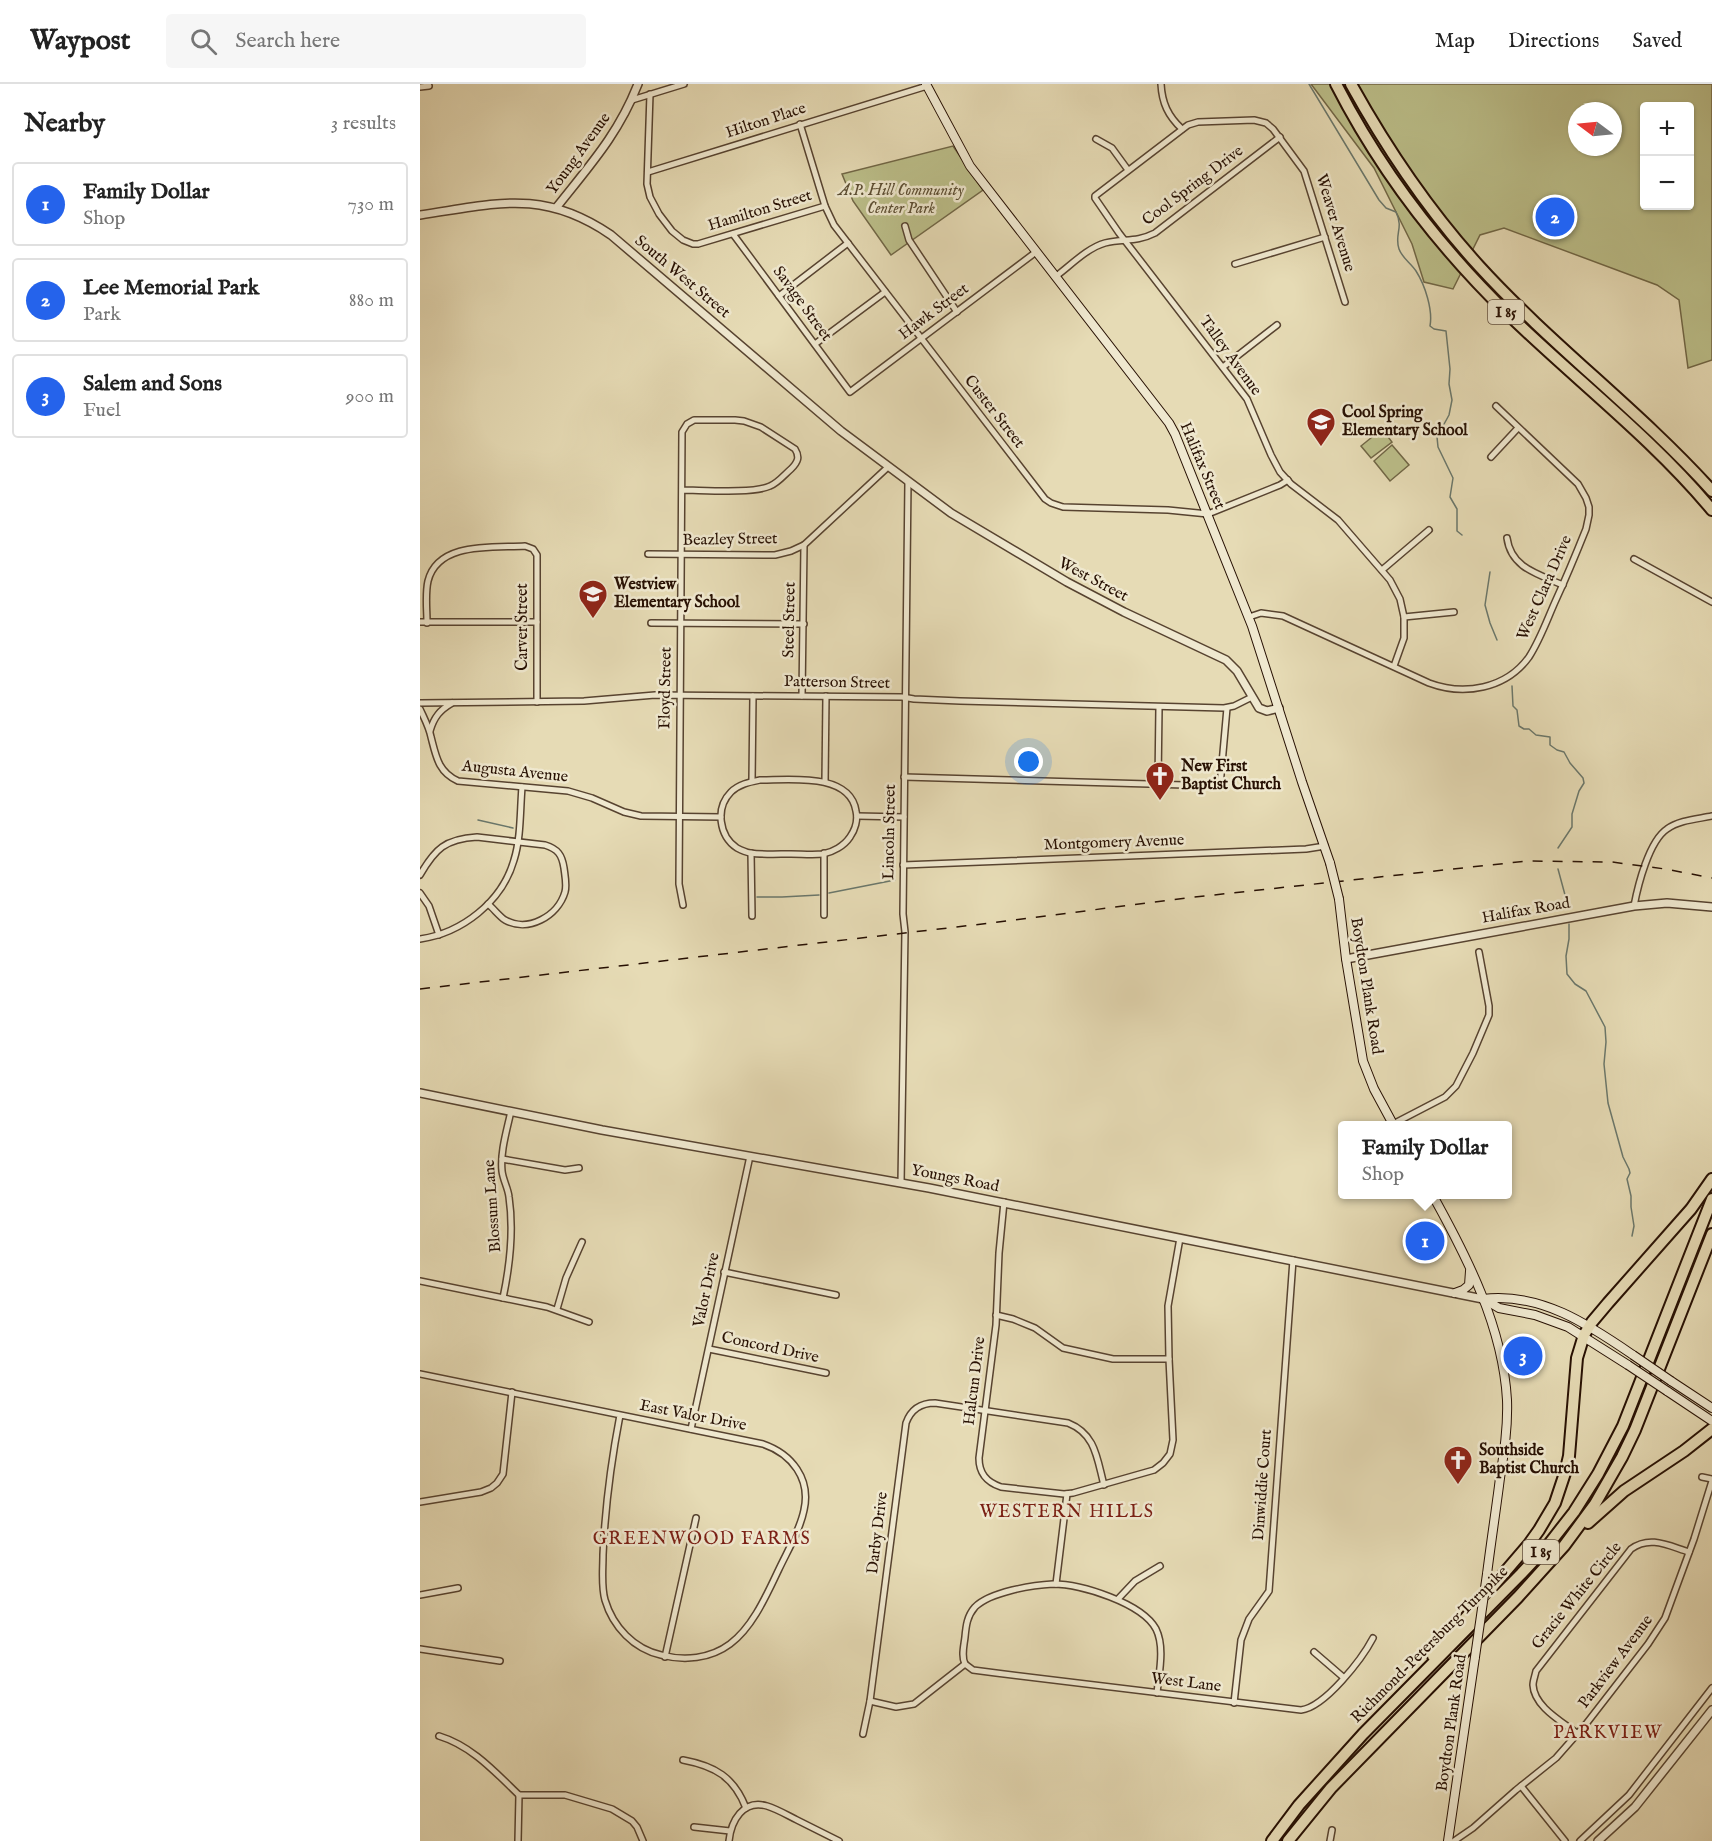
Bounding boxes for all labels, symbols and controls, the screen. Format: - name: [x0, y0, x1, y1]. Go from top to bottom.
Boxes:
- search box: [166, 14, 586, 68]
- text: Waypost: [30, 24, 130, 59]
- icon: search: [187, 25, 220, 58]
- text: Search here: [235, 27, 340, 55]
- text: Map: [1435, 28, 1475, 55]
- text: Directions: [1508, 28, 1599, 55]
- text: Saved: [1632, 28, 1682, 55]
- street label: Hilton Place: [723, 99, 809, 143]
- north arrow: [1568, 102, 1622, 156]
- map controls: [1640, 102, 1694, 210]
- button: +: [1640, 102, 1694, 156]
- text: Nearby: [24, 107, 105, 140]
- street label: Young Avenue: [543, 109, 615, 199]
- text: 3 results: [331, 111, 396, 136]
- street label: Cool Spring Drive: [1138, 141, 1248, 231]
- button: −: [1640, 156, 1694, 210]
- street label: Weaver Avenue: [1311, 172, 1359, 274]
- text: Family Dollar: [83, 178, 210, 206]
- park label: A.P. Hill Community Center Park: [836, 181, 965, 219]
- street label: Hamilton Street: [706, 186, 815, 236]
- text: 1: [42, 192, 49, 217]
- text: 730 m: [348, 192, 394, 217]
- pin: 2: [1536, 194, 1574, 240]
- text: Shop: [83, 206, 125, 231]
- street label: South West Street: [630, 231, 734, 323]
- street label: Savage Street: [768, 262, 836, 346]
- text: Lee Memorial Park: [83, 274, 259, 302]
- street label: Hawk Street: [895, 279, 973, 345]
- text: 2: [41, 288, 50, 313]
- text: 880 m: [349, 288, 394, 313]
- road number: I 85: [1488, 300, 1524, 324]
- text: Park: [83, 302, 121, 327]
- street label: Talley Avenue: [1194, 312, 1266, 400]
- text: Salem and Sons: [83, 370, 222, 398]
- street label: Custer Street: [959, 371, 1029, 453]
- text: 3: [42, 384, 49, 409]
- text: 900 m: [346, 384, 394, 409]
- text: Fuel: [83, 398, 121, 423]
- place label: Cool Spring Elementary School: [1342, 403, 1468, 441]
- school or university icon: Cool Spring Elementary School: [1305, 406, 1337, 448]
- street label: Halifax Street: [1175, 419, 1230, 513]
- street label: Beazley Street: [682, 529, 778, 551]
- street label: West Clara Drive: [1513, 532, 1577, 644]
- street label: West Street: [1055, 553, 1132, 607]
- place label: Westview Elementary School: [613, 575, 740, 613]
- school or university icon: Westview Elementary School: [577, 578, 609, 620]
- street label: Steel Street: [779, 581, 801, 658]
- street label: Carver Street: [513, 583, 533, 671]
- street label: Floyd Street: [655, 646, 677, 729]
- street label: Patterson Street: [784, 672, 891, 694]
- your location: [1014, 747, 1043, 776]
- street label: Augusta Avenue: [460, 756, 569, 788]
- place label: New First Baptist Church: [1180, 757, 1281, 795]
- church icon: New First Baptist Church: [1144, 760, 1176, 802]
- street label: Lincoln Street: [879, 783, 901, 880]
- street label: Montgomery Avenue: [1043, 831, 1185, 855]
- street label: Halifax Road: [1480, 893, 1572, 929]
- street label: Boydton Plank Road: [1345, 916, 1387, 1056]
- popup: [1338, 1121, 1512, 1199]
- text: Family Dollar: [1362, 1134, 1488, 1162]
- street label: Blossum Lane: [480, 1159, 506, 1253]
- street label: Youngs Road: [909, 1161, 1001, 1197]
- text: Shop: [1362, 1162, 1404, 1187]
- pin: 1: [1406, 1218, 1444, 1264]
- street label: Valor Drive: [689, 1251, 725, 1330]
- street label: Concord Drive: [719, 1328, 821, 1368]
- pin: 3: [1504, 1334, 1542, 1378]
- street label: Halcun Drive: [960, 1335, 990, 1427]
- street label: East Valor Drive: [638, 1396, 748, 1436]
- street label: Dinwiddie Court: [1249, 1428, 1277, 1542]
- place label: Southside Baptist Church: [1479, 1441, 1579, 1479]
- church icon: Southside Baptist Church: [1442, 1444, 1474, 1486]
- street label: Darby Drive: [863, 1491, 893, 1575]
- district label: WESTERN HILLS: [979, 1501, 1155, 1524]
- district label: GREENWOOD FARMS: [593, 1528, 811, 1551]
- street label: Gracie White Circle: [1528, 1538, 1626, 1654]
- road number: I 85: [1523, 1540, 1559, 1564]
- street label: Richmond-Petersburg Turnpike: [1347, 1562, 1513, 1728]
- street label: Parkview Avenue: [1574, 1611, 1658, 1713]
- street label: Boydton Plank Road: [1432, 1653, 1472, 1793]
- street label: West Lane: [1150, 1669, 1222, 1697]
- district label: PARKVIEW: [1553, 1722, 1663, 1745]

